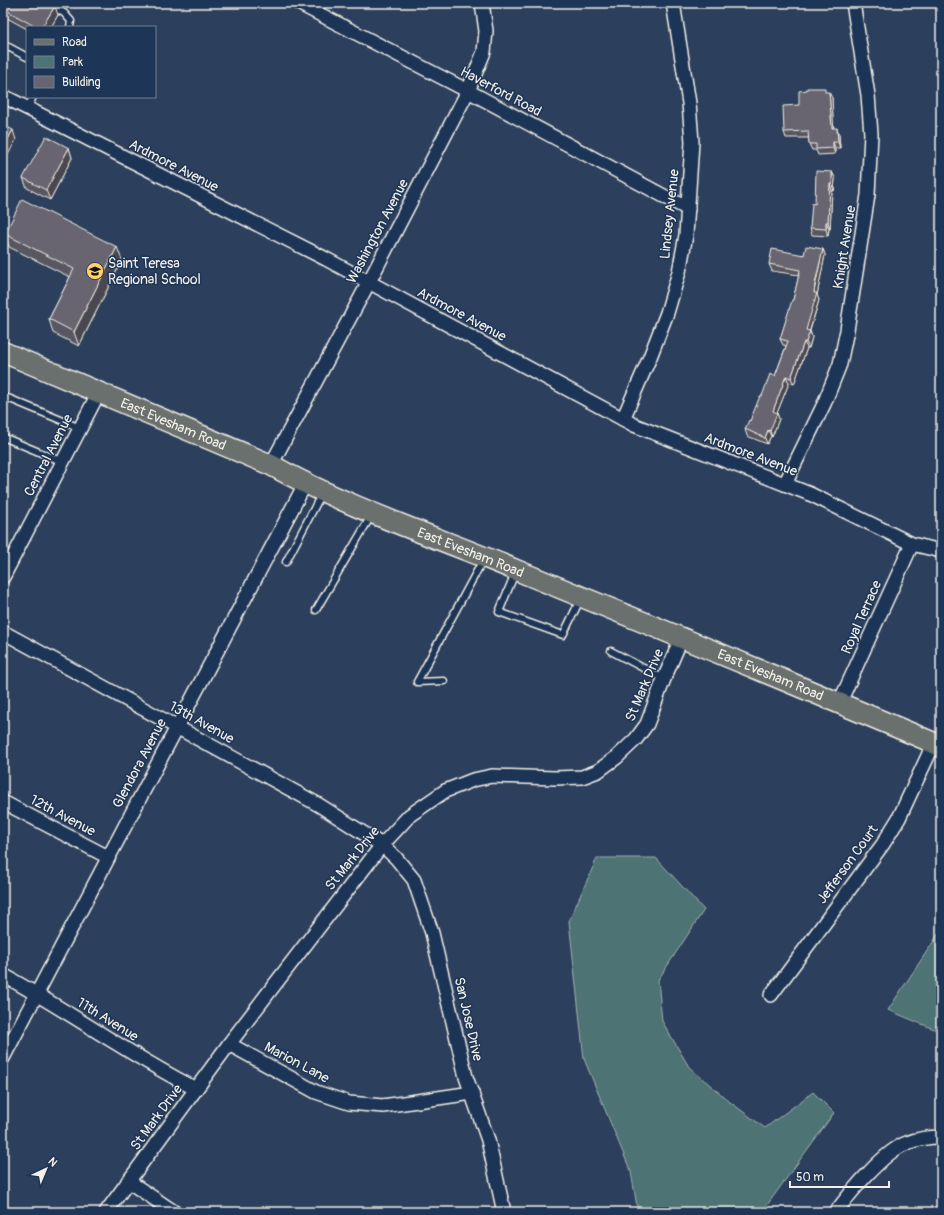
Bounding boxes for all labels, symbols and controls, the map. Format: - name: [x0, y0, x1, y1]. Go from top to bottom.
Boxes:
- legend: [26, 26, 156, 98]
- text: Road: [62, 35, 87, 50]
- text: Park: [62, 55, 83, 70]
- street label: Haverford Road: [457, 63, 544, 120]
- text: Building: [62, 75, 101, 90]
- street label: Ardmore Avenue: [126, 136, 222, 195]
- street label: Lindsey Avenue: [656, 168, 683, 260]
- street label: Washington Avenue: [343, 176, 412, 286]
- street label: Knight Avenue: [830, 204, 859, 290]
- place label: Saint Teresa Regional School: [108, 255, 201, 288]
- school or university icon: Saint Teresa Regional School: [85, 261, 105, 281]
- street label: Ardmore Avenue: [414, 284, 509, 345]
- street label: East Evesham Road: [118, 395, 229, 454]
- street label: Central Avenue: [21, 411, 76, 499]
- street label: Ardmore Avenue: [702, 429, 800, 480]
- street label: East Evesham Road: [415, 524, 527, 581]
- street label: Royal Terrace: [838, 578, 885, 657]
- street label: St Mark Drive: [622, 646, 667, 724]
- street label: East Evesham Road: [715, 646, 826, 705]
- street label: 13th Avenue: [166, 698, 237, 747]
- street label: Glendora Avenue: [109, 716, 170, 811]
- street label: 12th Avenue: [27, 791, 98, 840]
- street label: Jefferson Court: [813, 821, 882, 907]
- street label: St Mark Drive: [321, 823, 383, 894]
- street label: San Jose Drive: [451, 976, 486, 1063]
- street label: 11th Avenue: [74, 994, 142, 1045]
- street label: Marion Lane: [261, 1038, 332, 1087]
- street label: St Mark Drive: [127, 1081, 186, 1154]
- north arrow: [26, 1149, 66, 1189]
- text: N: [45, 1155, 60, 1170]
- scale bar: [790, 1163, 889, 1189]
- text: 50 m: [796, 1170, 824, 1185]

